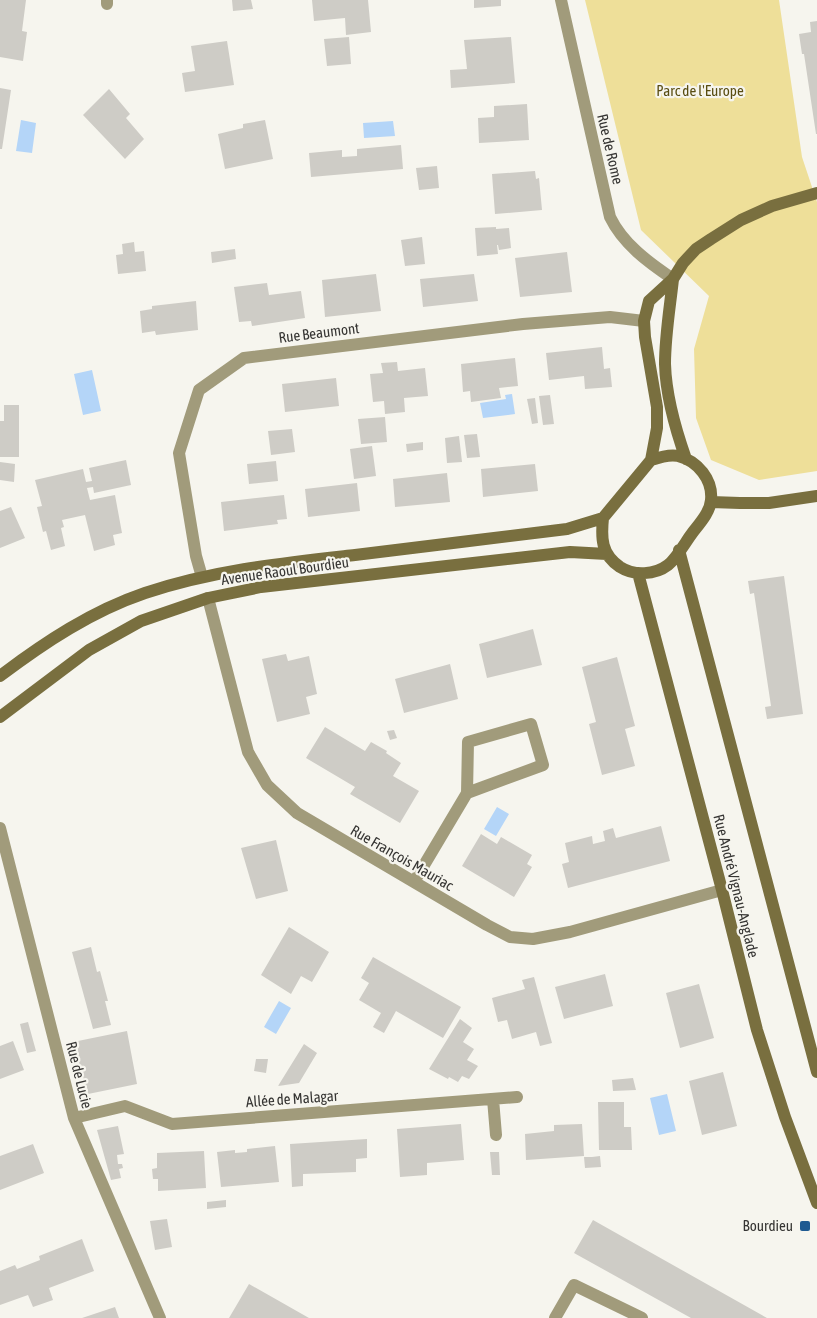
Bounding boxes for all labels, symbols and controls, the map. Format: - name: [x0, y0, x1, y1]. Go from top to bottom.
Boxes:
- park label: Parc de l'Europe: [656, 82, 744, 99]
- street label: Rue de Rome: [594, 112, 627, 186]
- street label: Rue Beaumont: [278, 319, 360, 346]
- street label: Avenue Raoul Bourdieu: [220, 553, 350, 588]
- street label: Rue André Vignau-Anglade: [710, 812, 763, 959]
- street label: Rue François Mauriac: [348, 821, 457, 894]
- street label: Rue de Lucie: [63, 1040, 96, 1110]
- street label: Allée de Malagar: [245, 1087, 339, 1110]
- place label: Bourdieu: [743, 1217, 793, 1234]
- marker: Bourdieu: [798, 1219, 812, 1233]

